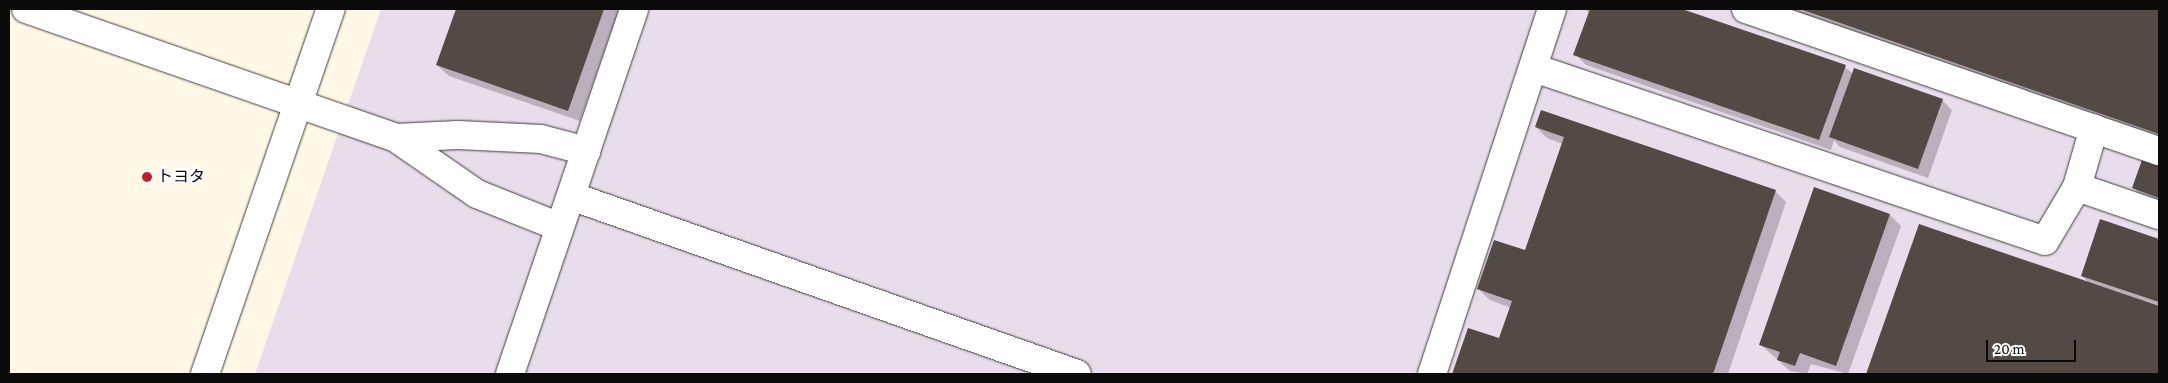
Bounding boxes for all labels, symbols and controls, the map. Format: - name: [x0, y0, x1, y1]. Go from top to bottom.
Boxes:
- place label: トヨタ: [157, 167, 205, 187]
- marker: トヨタ: [141, 171, 153, 183]
- scale bar: [1988, 330, 2078, 362]
- text: 20 m: [1994, 341, 2025, 357]

